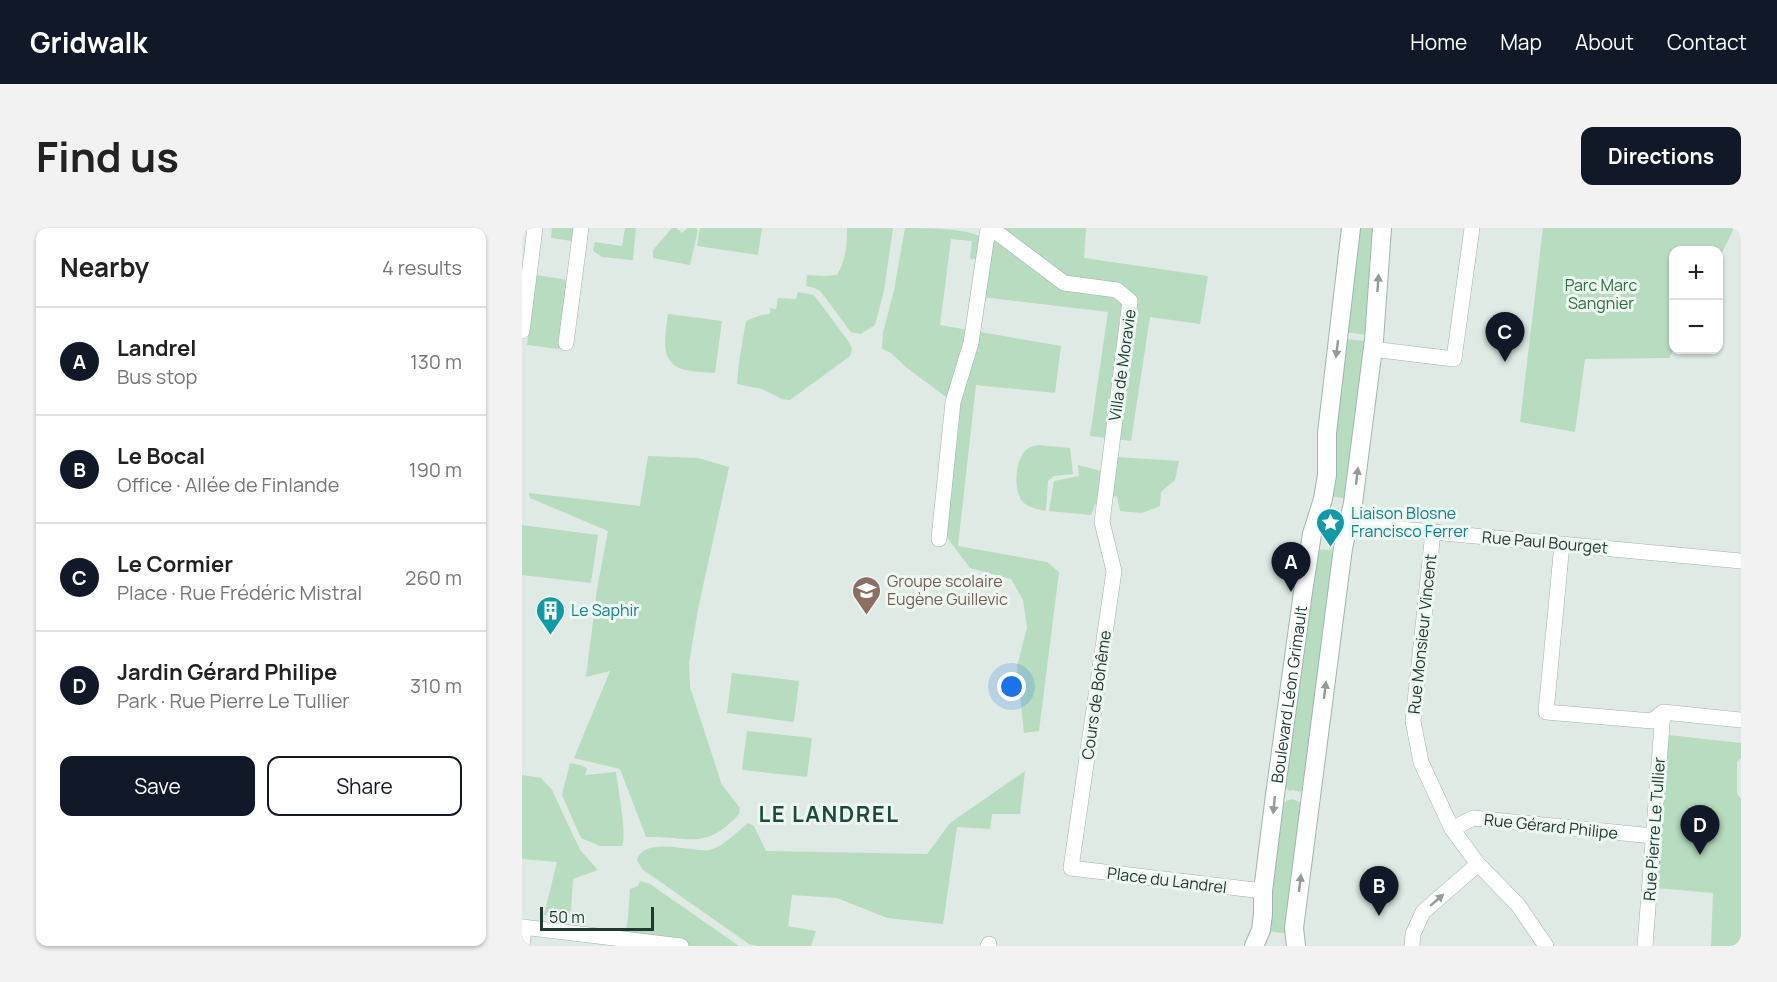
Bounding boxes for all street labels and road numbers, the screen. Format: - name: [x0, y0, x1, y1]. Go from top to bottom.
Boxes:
- street label: Villa de Moravie: [1103, 308, 1141, 422]
- street label: Rue Paul Bourget: [1481, 526, 1609, 558]
- street label: Rue Monsieur Vincent: [1403, 553, 1441, 715]
- street label: Boulevard Léon Grimault: [1266, 604, 1312, 785]
- street label: Cours de Bohême: [1076, 629, 1116, 761]
- street label: Rue Pierre Le Tullier: [1638, 756, 1670, 902]
- street label: Rue Gérard Philipe: [1483, 808, 1619, 844]
- street label: Place du Landrel: [1106, 862, 1228, 898]

